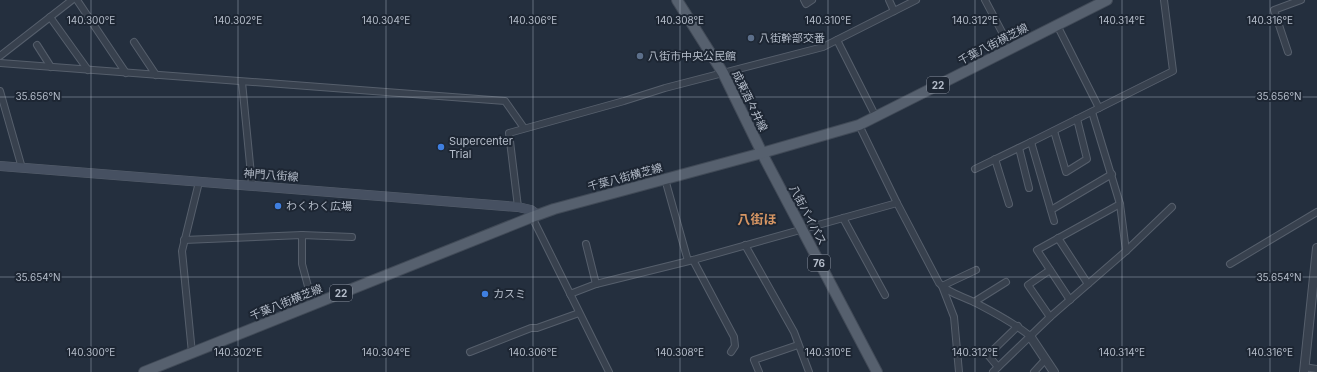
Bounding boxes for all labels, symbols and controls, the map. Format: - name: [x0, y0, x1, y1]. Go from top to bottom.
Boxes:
- text: 140.300°E: [67, 14, 115, 26]
- text: 140.302°E: [214, 14, 262, 26]
- text: 140.304°E: [362, 14, 410, 26]
- text: 140.306°E: [509, 14, 557, 26]
- text: 140.308°E: [656, 14, 704, 26]
- text: 140.310°E: [805, 14, 851, 26]
- text: 140.312°E: [952, 14, 998, 26]
- text: 140.314°E: [1099, 14, 1145, 26]
- text: 140.316°E: [1247, 14, 1293, 26]
- street label: 千葉八街横芝線: [956, 20, 1030, 68]
- place label: 八街幹部交番: [759, 31, 825, 45]
- marker: 八街幹部交番: [746, 33, 756, 43]
- place label: 八街市中央公民館: [648, 49, 736, 63]
- marker: 八街市中央公民館: [635, 51, 645, 61]
- street label: 成東酒々井線: [729, 68, 771, 134]
- road number: 22: [927, 77, 949, 93]
- text: 35.656°N: [15, 90, 61, 102]
- text: 35.656°N: [1256, 90, 1302, 102]
- place label: Supercenter Trial: [449, 134, 513, 161]
- marker: Supercenter Trial: [436, 142, 446, 152]
- street label: 千葉八街横芝線: [586, 160, 664, 194]
- street label: 神門八街線: [243, 166, 299, 184]
- street label: 八街バイパス: [786, 183, 830, 247]
- place label: わくわく広場: [286, 199, 352, 213]
- marker: わくわく広場: [273, 201, 283, 211]
- district label: 八街ほ: [737, 211, 777, 227]
- road number: 76: [808, 255, 830, 271]
- text: 35.654°N: [15, 271, 61, 283]
- text: 35.654°N: [1256, 271, 1302, 283]
- street label: 千葉八街横芝線: [248, 281, 324, 323]
- road number: 22: [330, 285, 352, 301]
- place label: カスミ: [493, 287, 526, 301]
- marker: カスミ: [480, 289, 490, 299]
- text: 140.300°E: [67, 346, 115, 358]
- text: 140.302°E: [214, 346, 262, 358]
- text: 140.304°E: [362, 346, 410, 358]
- text: 140.306°E: [509, 346, 557, 358]
- text: 140.308°E: [656, 346, 704, 358]
- text: 140.310°E: [805, 346, 851, 358]
- text: 140.312°E: [952, 346, 998, 358]
- text: 140.314°E: [1099, 346, 1145, 358]
- text: 140.316°E: [1247, 346, 1293, 358]

